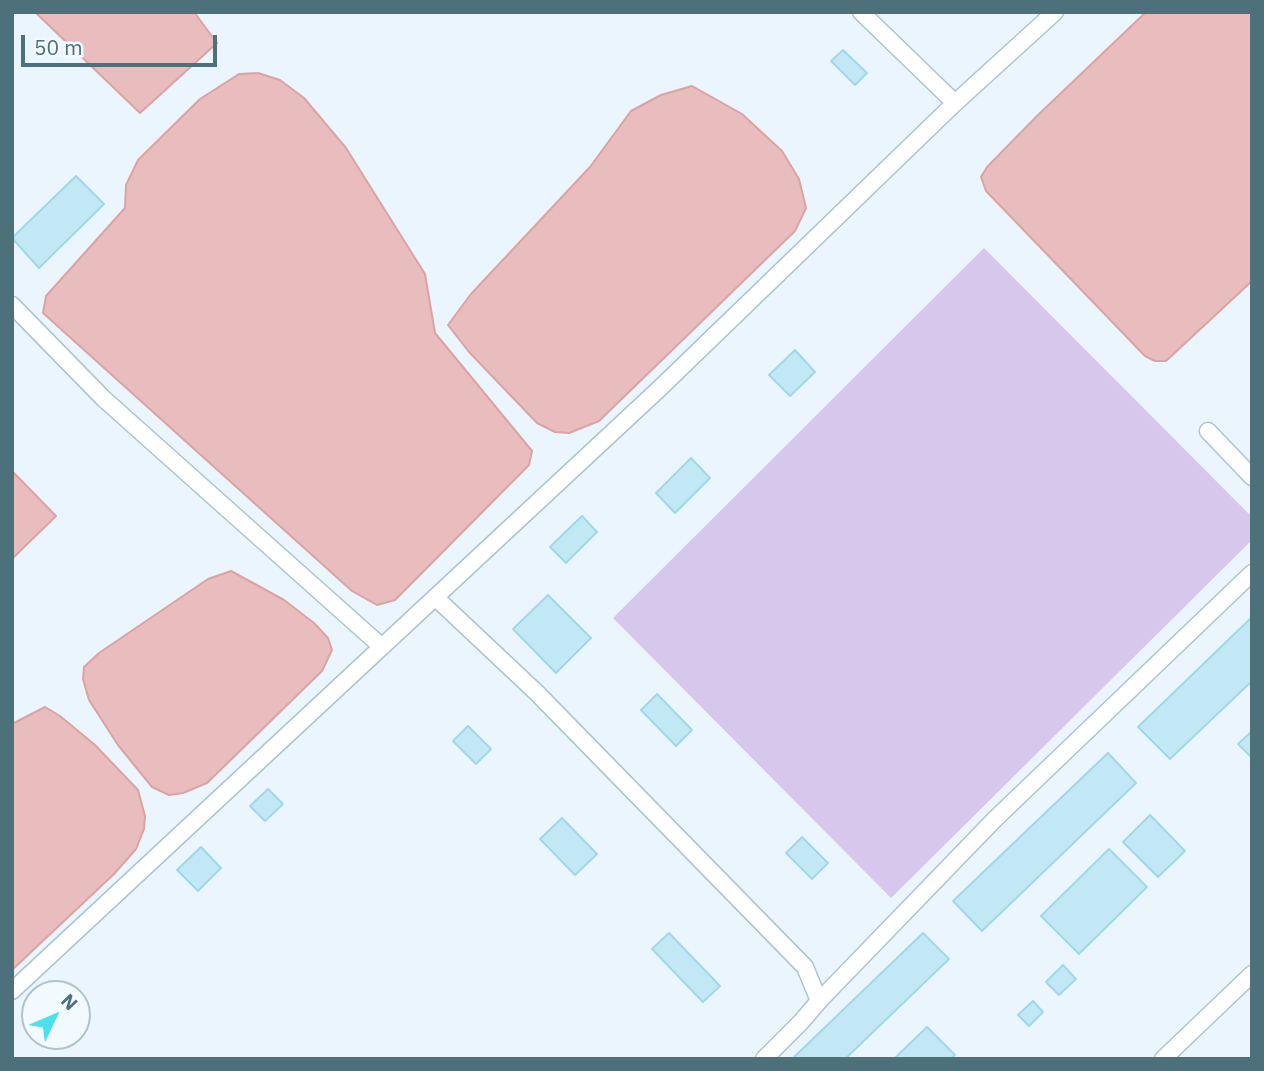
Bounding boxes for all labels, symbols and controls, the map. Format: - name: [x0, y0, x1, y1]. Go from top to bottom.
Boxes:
- scale bar: [24, 21, 220, 65]
- text: 50 m: [34, 33, 83, 61]
- north arrow: [21, 980, 91, 1050]
- text: N: [56, 989, 83, 1015]

